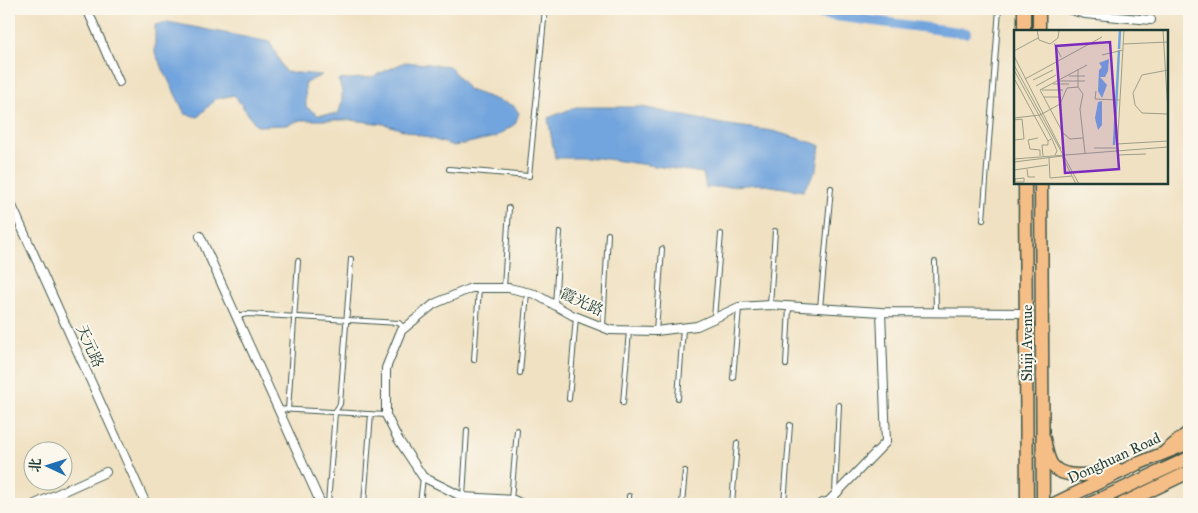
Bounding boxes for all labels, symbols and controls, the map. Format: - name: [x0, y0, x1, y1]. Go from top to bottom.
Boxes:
- inset map: [1014, 30, 1168, 184]
- street label: 霞光路: [558, 284, 606, 320]
- street label: Shiji Avenue: [1018, 304, 1036, 382]
- street label: 天元路: [73, 322, 107, 370]
- street label: Donghuan Road: [1065, 428, 1164, 487]
- north arrow: [22, 440, 72, 490]
- text: 北: [27, 458, 44, 473]

